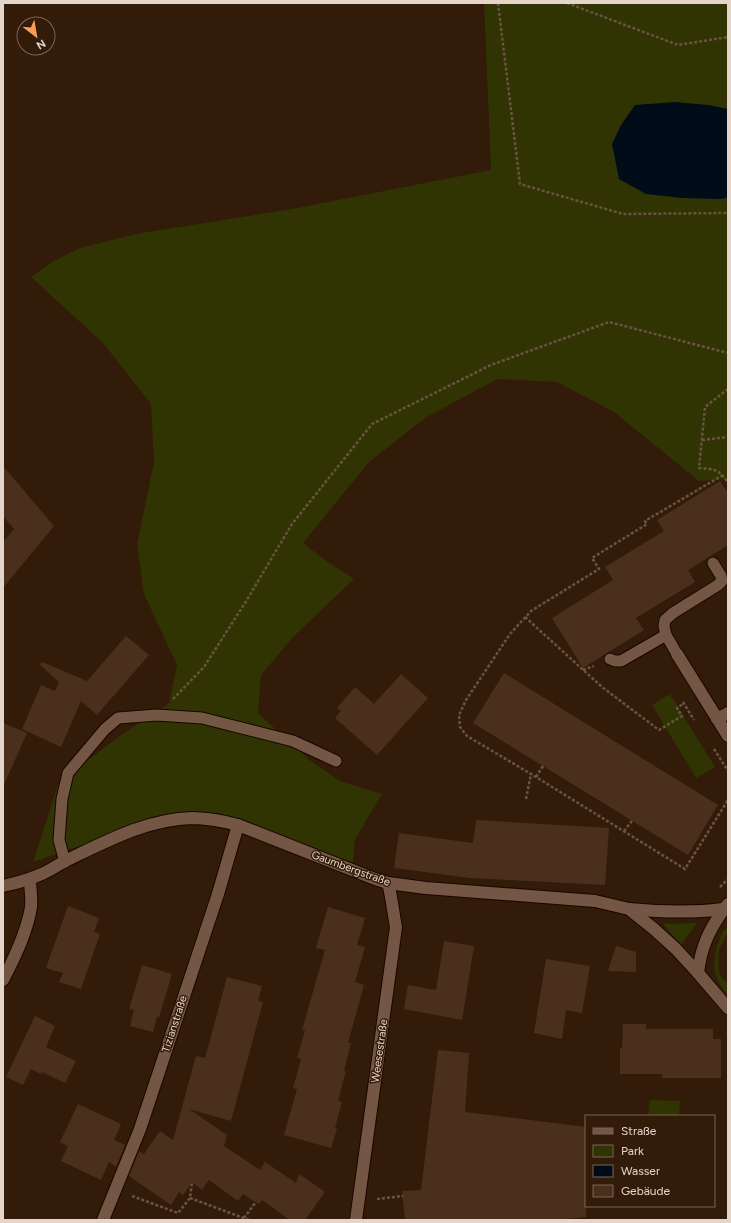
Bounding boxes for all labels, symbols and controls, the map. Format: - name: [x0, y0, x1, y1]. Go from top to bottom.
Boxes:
- north arrow: [16, 16, 56, 56]
- text: N: [34, 36, 48, 52]
- street label: Gaumbergstraße: [310, 848, 392, 889]
- street label: Tizianstraße: [159, 994, 190, 1054]
- street label: Weesestraße: [369, 1018, 390, 1084]
- legend: [585, 1115, 715, 1207]
- text: Straße: [621, 1124, 657, 1138]
- text: Park: [621, 1144, 644, 1158]
- text: Wasser: [621, 1164, 660, 1178]
- text: Gebäude: [621, 1184, 671, 1198]

